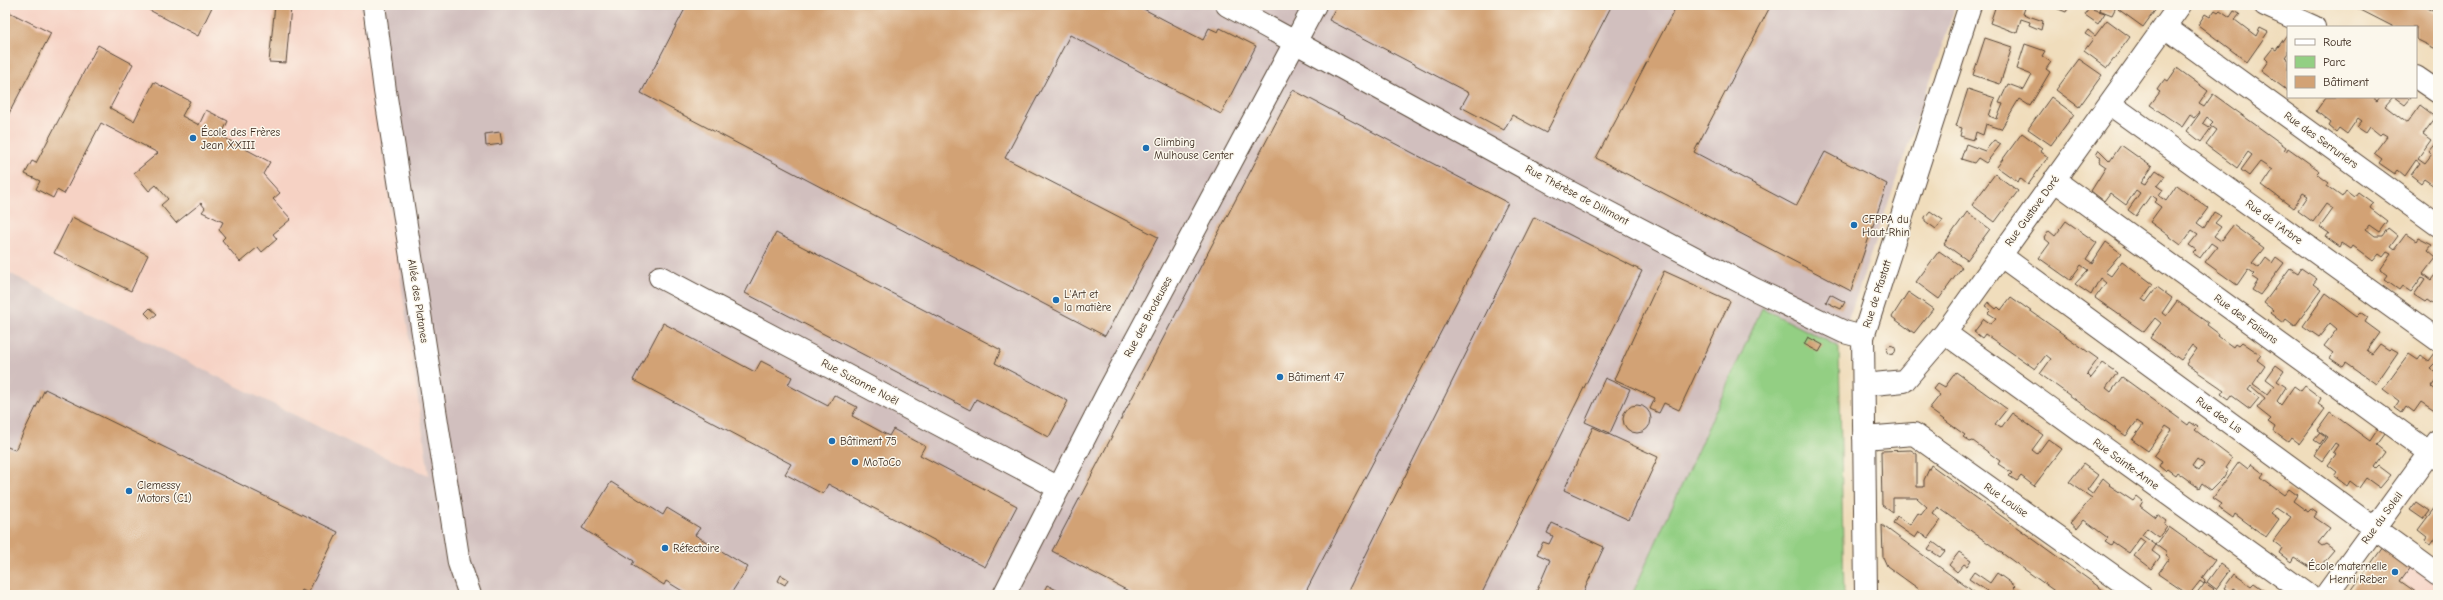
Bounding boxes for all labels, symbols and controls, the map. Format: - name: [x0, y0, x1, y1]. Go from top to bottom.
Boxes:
- legend: [2287, 26, 2417, 98]
- text: Route: [2323, 35, 2352, 49]
- text: Parc: [2323, 55, 2346, 69]
- text: Bâtiment: [2323, 75, 2369, 89]
- street label: Rue des Serruriers: [2281, 109, 2361, 171]
- place label: École des Frères Jean XXIII: [201, 125, 281, 152]
- marker: École des Frères Jean XXIII: [188, 133, 198, 143]
- place label: Climbing Mulhouse Center: [1154, 136, 1234, 162]
- marker: Climbing Mulhouse Center: [1141, 143, 1151, 153]
- street label: Rue Thérèse de Dillmont: [1523, 162, 1632, 228]
- street label: Rue Gustave Doré: [2002, 173, 2062, 249]
- street label: Rue de l'Arbre: [2243, 197, 2305, 247]
- place label: CFPPA du Haut-Rhin: [1862, 213, 1910, 239]
- marker: CFPPA du Haut-Rhin: [1849, 220, 1859, 230]
- street label: Allée des Platanes: [405, 258, 431, 344]
- street label: Rue de Pfastatt: [1860, 258, 1894, 330]
- street label: Rue des Brodeuses: [1121, 274, 1175, 360]
- place label: L'Art et la matière: [1064, 288, 1112, 314]
- street label: Rue des Faisans: [2212, 291, 2281, 347]
- marker: L'Art et la matière: [1051, 295, 1061, 305]
- street label: Rue Suzanne Noël: [819, 356, 901, 408]
- place label: Bâtiment 47: [1288, 371, 1344, 384]
- marker: Bâtiment 47: [1275, 372, 1285, 382]
- street label: Rue des Lis: [2194, 394, 2245, 436]
- place label: Bâtiment 75: [840, 435, 897, 448]
- marker: Bâtiment 75: [827, 436, 837, 446]
- street label: Rue Sainte-Anne: [2090, 436, 2162, 493]
- place label: MoToCo: [863, 456, 901, 469]
- marker: MoToCo: [850, 457, 860, 467]
- place label: Clemessy Motors (C1): [137, 479, 192, 505]
- street label: Rue Louise: [1982, 480, 2031, 520]
- marker: Clemessy Motors (C1): [124, 486, 134, 496]
- street label: Rue du Soleil: [2359, 489, 2405, 547]
- place label: Réfectoire: [673, 542, 720, 555]
- marker: Réfectoire: [660, 543, 670, 553]
- place label: École maternelle Henri Reber: [2308, 559, 2388, 586]
- marker: École maternelle Henri Reber: [2390, 567, 2400, 577]

